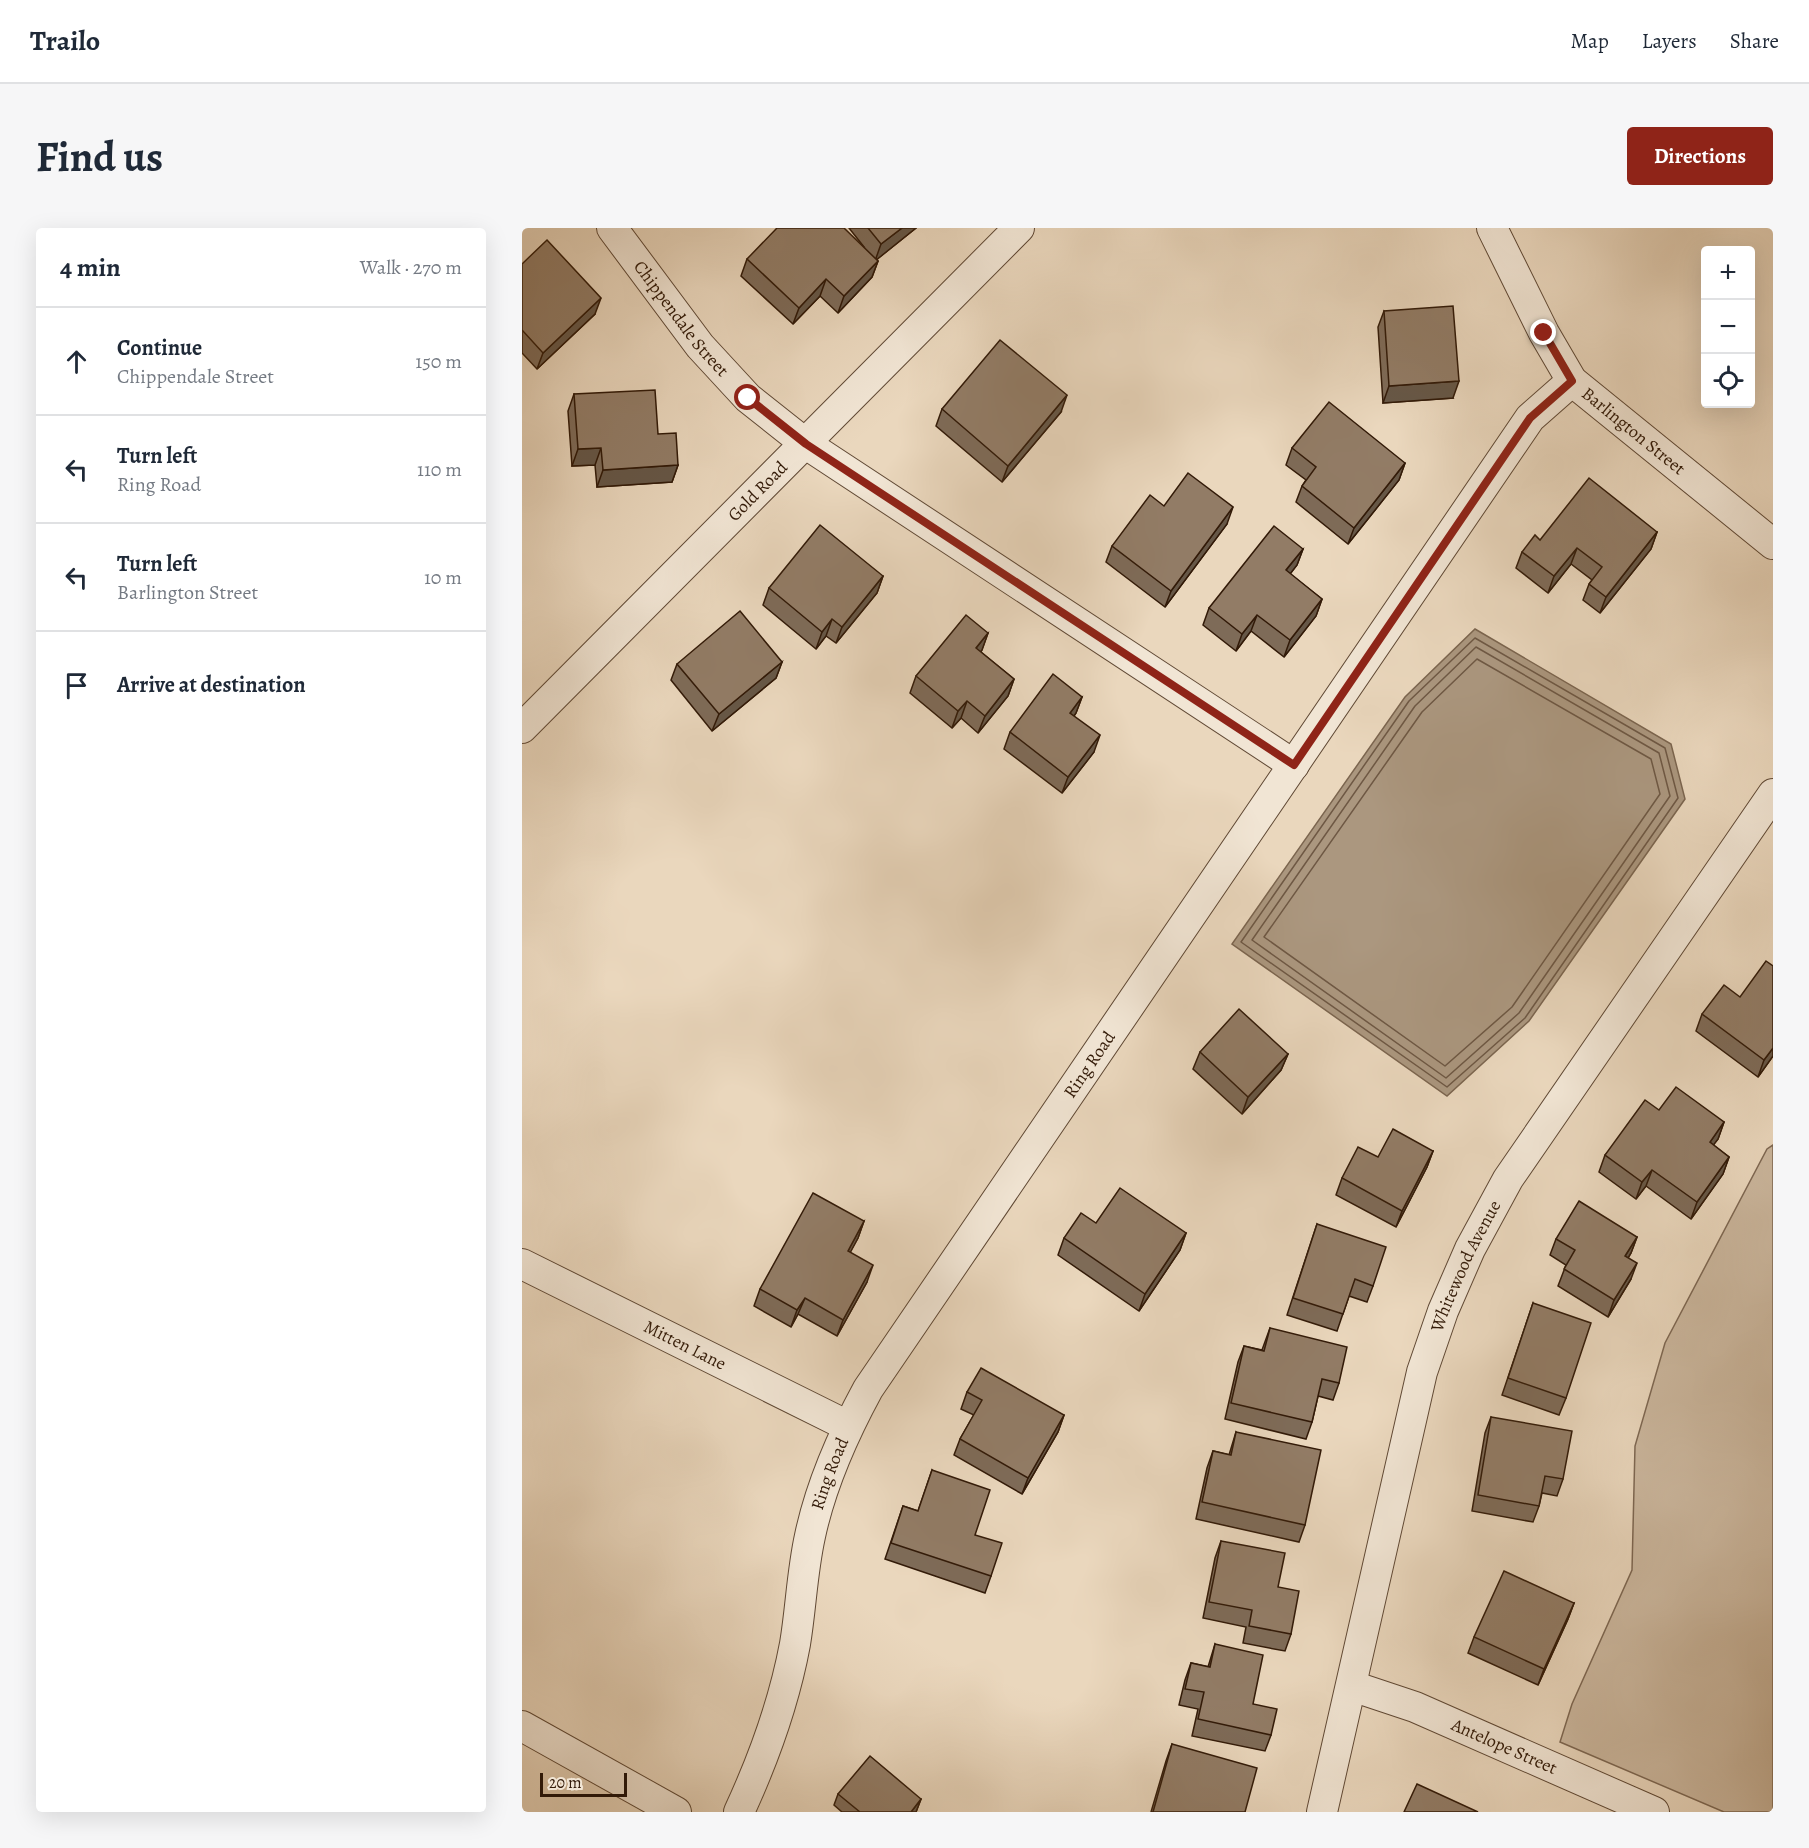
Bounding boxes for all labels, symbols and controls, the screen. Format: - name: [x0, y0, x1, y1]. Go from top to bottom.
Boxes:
- text: Trailo: [30, 22, 100, 60]
- text: Map: [1570, 27, 1609, 55]
- text: Layers: [1642, 27, 1697, 55]
- text: Share: [1730, 27, 1779, 55]
- button: Directions: [1627, 127, 1773, 185]
- text: Find us: [36, 128, 163, 185]
- map controls: [1701, 246, 1755, 408]
- button: +: [1701, 246, 1755, 300]
- text: 4 min: [60, 250, 121, 285]
- text: Walk · 270 m: [360, 254, 462, 281]
- street label: Chippendale Street: [628, 256, 734, 382]
- button: −: [1701, 300, 1755, 354]
- route end: [1530, 319, 1556, 345]
- text: Continue: [117, 333, 202, 363]
- icon: ahead: [60, 345, 93, 378]
- text: 150 m: [415, 348, 462, 375]
- button: locate: [1701, 354, 1755, 408]
- text: Chippendale Street: [117, 363, 274, 390]
- street label: Barlington Street: [1577, 382, 1691, 480]
- route start: [734, 384, 760, 410]
- text: Turn left: [117, 441, 197, 471]
- icon: left: [60, 453, 93, 486]
- text: 110 m: [417, 456, 462, 483]
- street label: Gold Road: [722, 456, 793, 526]
- text: Ring Road: [117, 471, 201, 498]
- text: Turn left: [117, 549, 197, 579]
- icon: left: [60, 561, 93, 594]
- text: 10 m: [424, 564, 462, 591]
- text: Barlington Street: [117, 579, 258, 606]
- icon: arrive: [60, 669, 93, 702]
- text: Arrive at destination: [117, 670, 306, 700]
- street label: Ring Road: [1058, 1026, 1121, 1103]
- street label: Whitewood Avenue: [1424, 1196, 1506, 1336]
- street label: Mitten Lane: [640, 1314, 730, 1376]
- street label: Ring Road: [805, 1433, 854, 1513]
- street label: Antelope Street: [1447, 1712, 1561, 1780]
- scale bar: [540, 1770, 627, 1798]
- text: 20 m: [549, 1772, 582, 1794]

